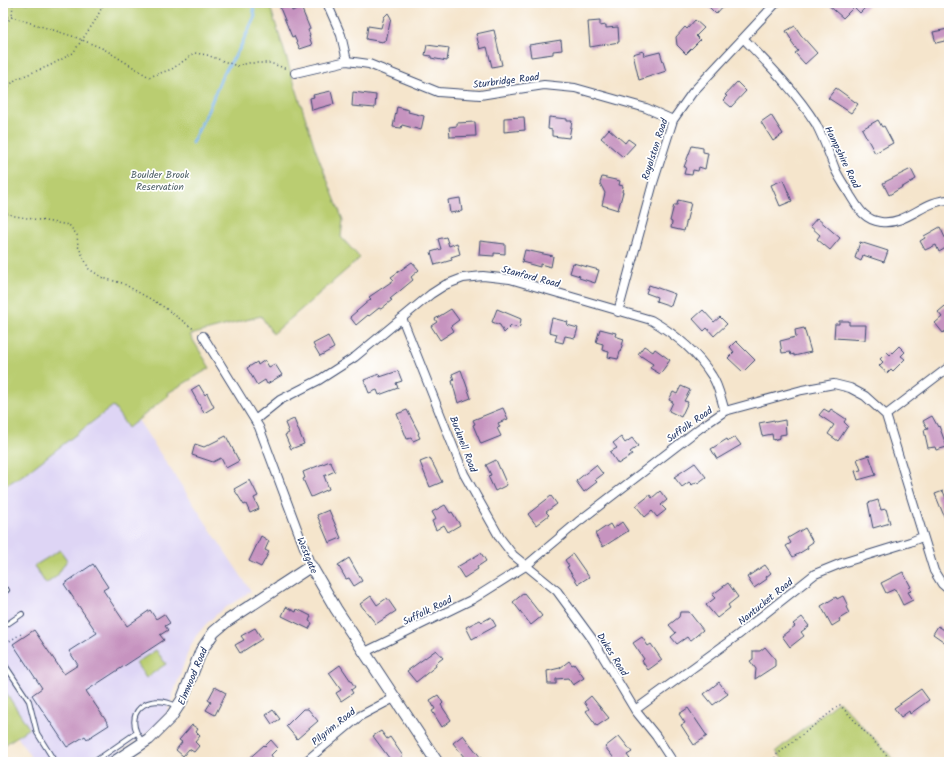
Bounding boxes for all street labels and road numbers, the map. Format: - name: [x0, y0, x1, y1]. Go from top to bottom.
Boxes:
- street label: Sturbridge Road: [472, 69, 541, 93]
- street label: Royalston Road: [637, 115, 673, 182]
- street label: Hampshire Road: [820, 123, 865, 192]
- street label: Stanford Road: [500, 261, 563, 293]
- street label: Suffolk Road: [663, 402, 717, 447]
- street label: Bucknell Road: [445, 414, 481, 476]
- street label: Westgate: [292, 535, 322, 577]
- street label: Nantucket Road: [735, 574, 797, 629]
- street label: Suffolk Road: [400, 592, 456, 630]
- street label: Dukes Road: [592, 630, 632, 680]
- street label: Elmwood Road: [174, 644, 213, 708]
- street label: Pilgrim Road: [308, 703, 360, 750]

